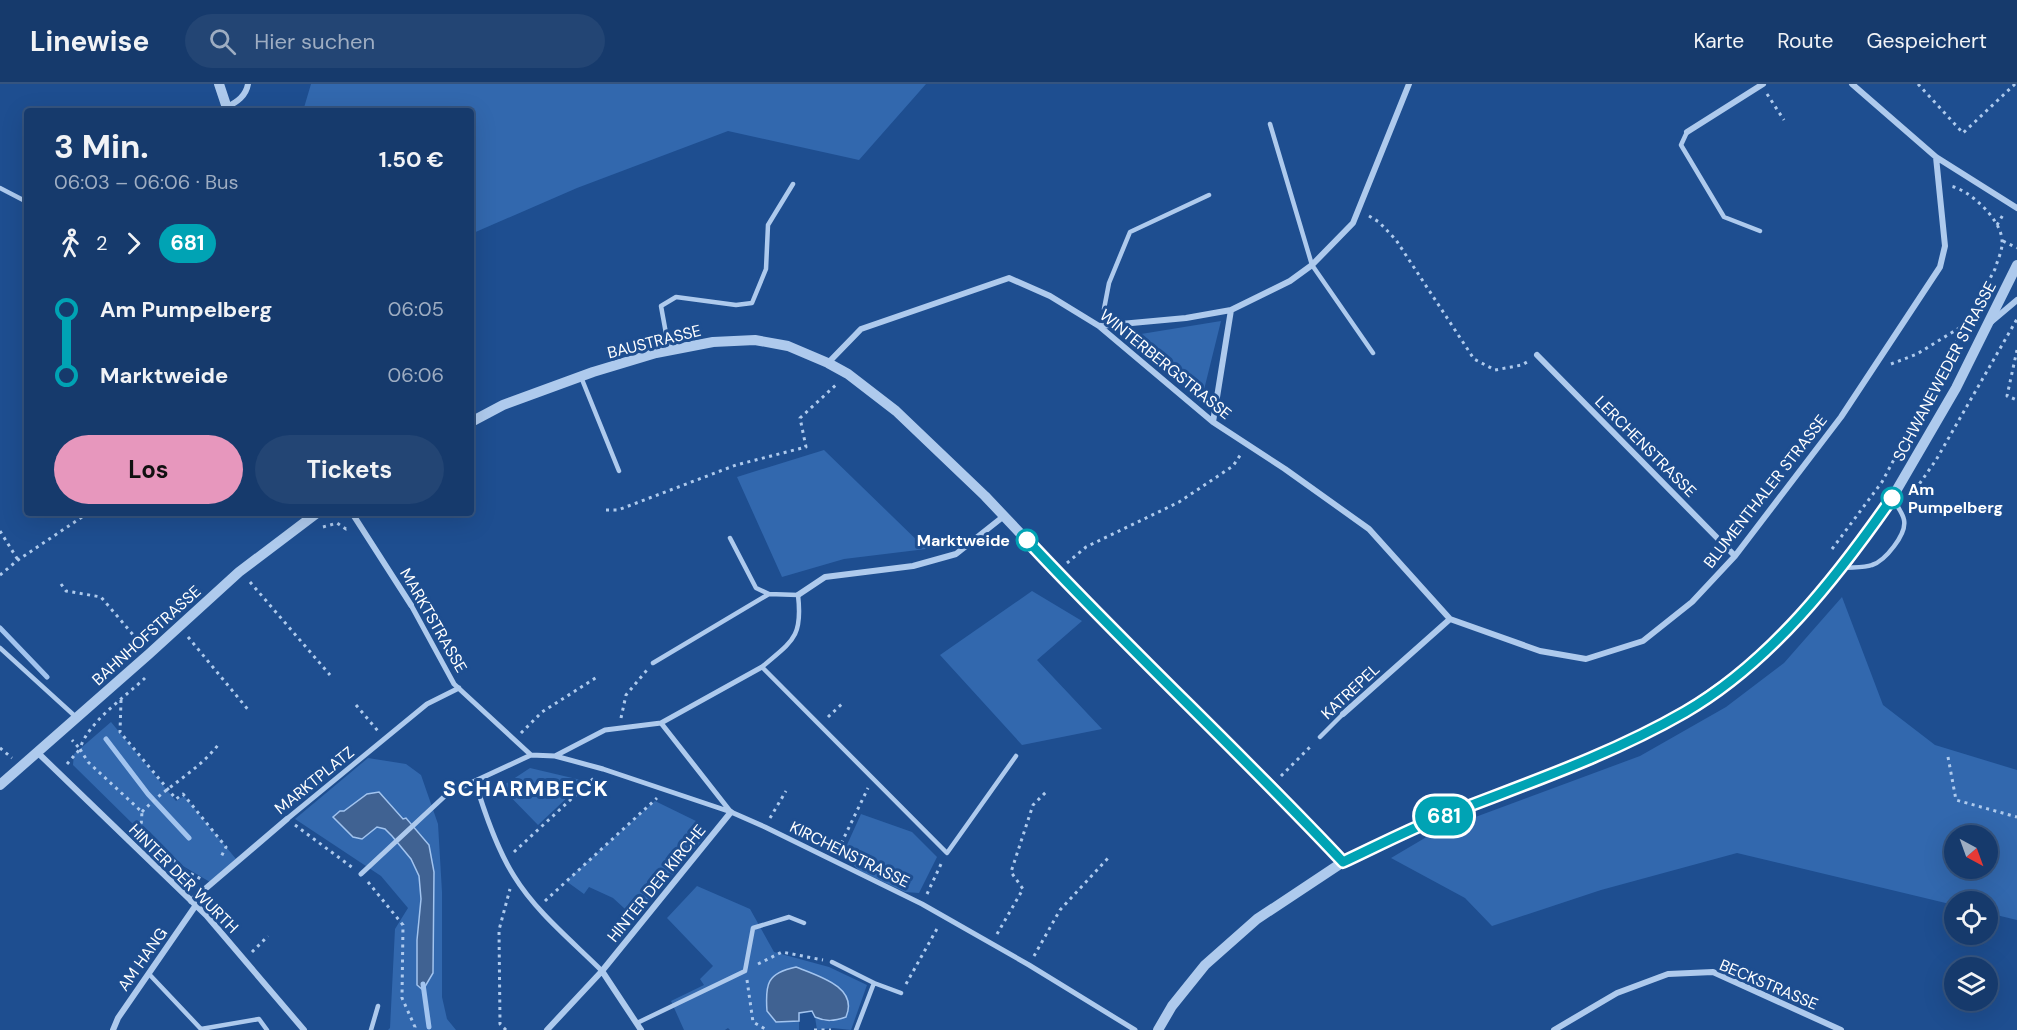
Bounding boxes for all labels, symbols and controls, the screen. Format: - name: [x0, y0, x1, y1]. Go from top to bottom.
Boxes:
- search box: [185, 14, 605, 68]
- text: Linewise: [30, 23, 149, 60]
- icon: search: [206, 25, 239, 58]
- text: Hier suchen: [254, 27, 375, 56]
- text: Karte: [1693, 27, 1744, 55]
- text: Route: [1777, 27, 1833, 55]
- text: Gespeichert: [1866, 27, 1987, 55]
- text: 3 Min.: [54, 125, 149, 168]
- text: 1.50 €: [379, 145, 444, 174]
- text: 06:03 – 06:06 · Bus: [54, 169, 238, 195]
- icon: walk: [54, 227, 87, 260]
- icon: forward: [117, 227, 150, 260]
- text: 681: [171, 229, 204, 257]
- text: 2: [96, 230, 108, 256]
- street label: SCHWANEWEDER STRASSE: [1888, 278, 2001, 465]
- text: Am Pumpelberg: [100, 295, 272, 324]
- text: 06:05: [388, 296, 444, 322]
- street label: WINTERBERGSTRASSE: [1095, 305, 1236, 424]
- street label: BAUSTRASSE: [605, 320, 703, 363]
- text: Marktweide: [100, 361, 228, 390]
- text: 06:06: [387, 362, 444, 388]
- street label: LERCHENSTRASSE: [1590, 391, 1701, 502]
- street label: BLUMENTHALER STRASSE: [1699, 410, 1832, 572]
- button: Los: [54, 435, 243, 504]
- button: Tickets: [255, 435, 444, 504]
- place label: Am Pumpelberg: [1908, 479, 2003, 518]
- marker: Am Pumpelberg: [1881, 487, 1903, 509]
- marker: Marktweide: [1016, 529, 1038, 551]
- place label: Marktweide: [917, 530, 1010, 551]
- street label: MARKTSTRASSE: [395, 564, 472, 676]
- street label: BAHNHOFSTRASSE: [87, 581, 205, 690]
- street label: KATREPEL: [1316, 659, 1384, 724]
- street label: MARKTPLATZ: [270, 742, 358, 819]
- district label: SCHARMBECK: [443, 774, 609, 803]
- line badge: 681: [1410, 796, 1478, 836]
- text: 681: [1427, 802, 1461, 830]
- street label: KIRCHENSTRASSE: [786, 816, 913, 893]
- street label: HINTER DER WURTH: [124, 819, 243, 938]
- street label: HINTER DER KIRCHE: [603, 820, 710, 946]
- north arrow: [1944, 825, 1998, 879]
- map controls: [1944, 825, 1998, 1011]
- button: locate: [1944, 891, 1998, 945]
- street label: AM HANG: [113, 923, 172, 995]
- street label: BECKSTRASSE: [1716, 954, 1821, 1015]
- button: layers: [1944, 957, 1998, 1011]

